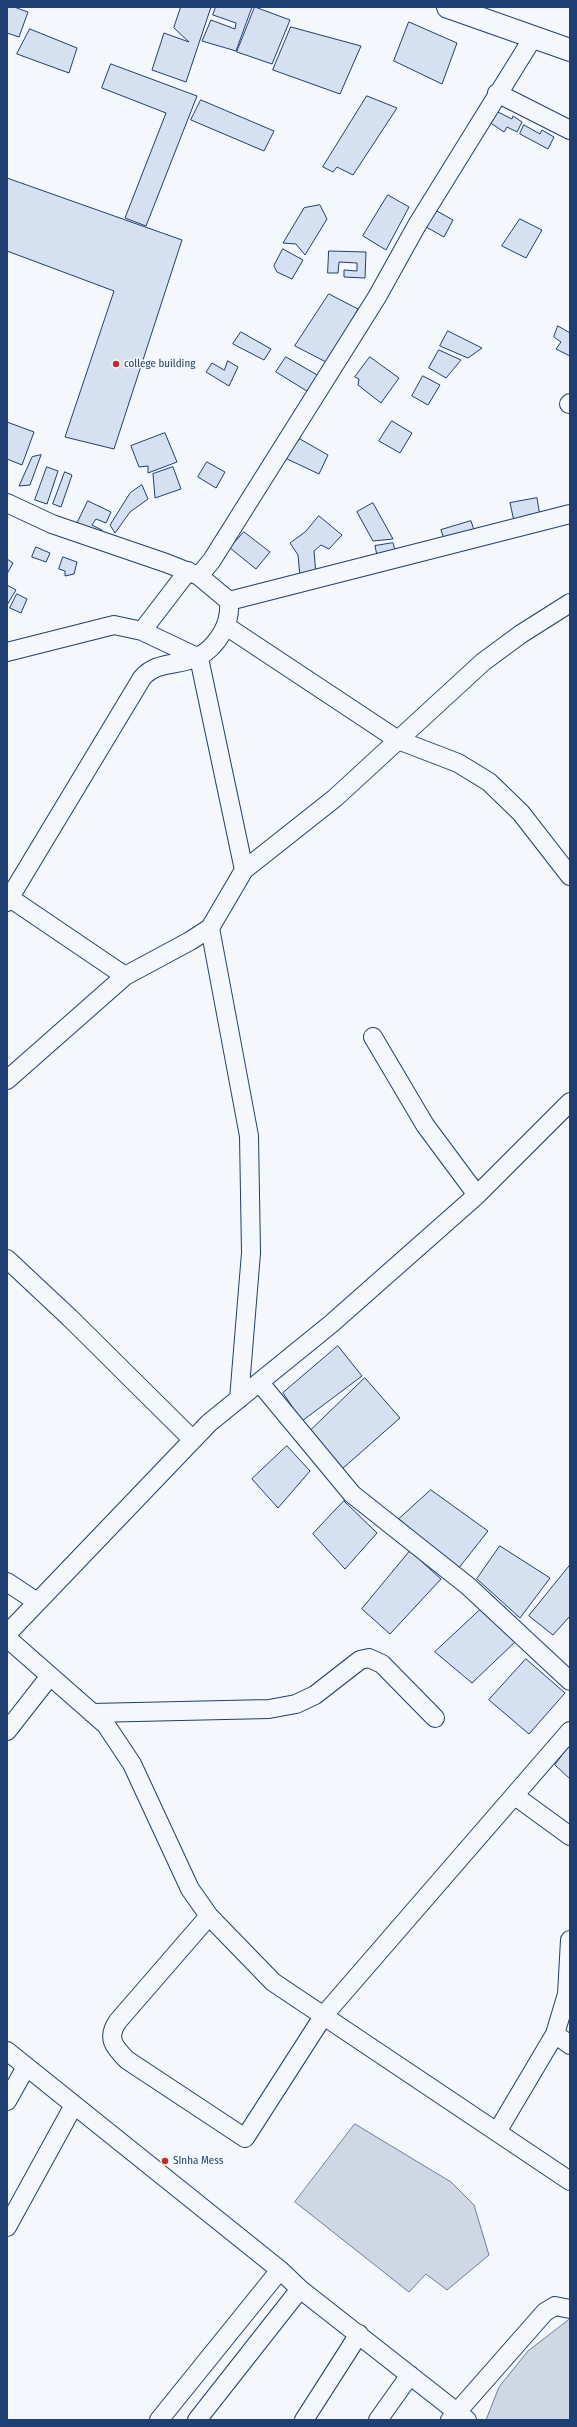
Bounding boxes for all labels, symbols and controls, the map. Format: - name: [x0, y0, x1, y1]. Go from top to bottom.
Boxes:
- place label: college building: [124, 357, 195, 371]
- marker: college building: [111, 359, 121, 369]
- place label: SInha Mess: [173, 2154, 223, 2168]
- marker: SInha Mess: [160, 2156, 170, 2166]

